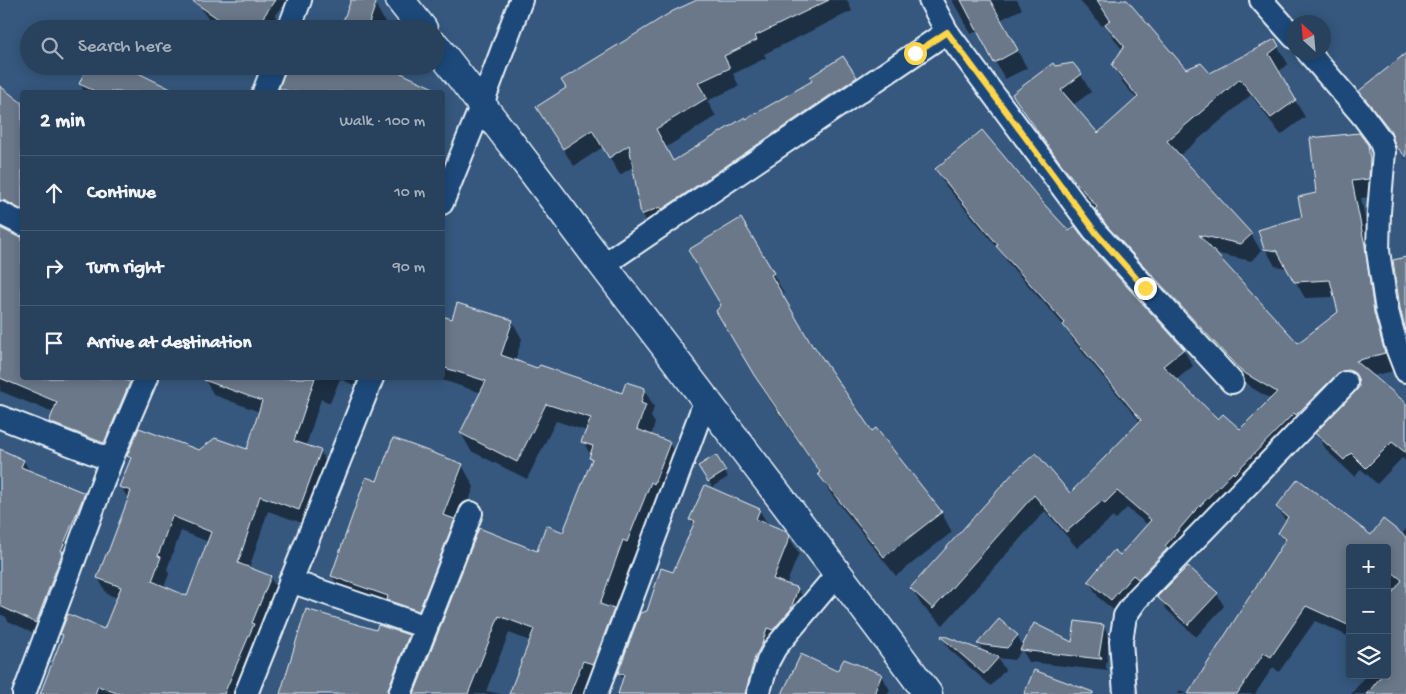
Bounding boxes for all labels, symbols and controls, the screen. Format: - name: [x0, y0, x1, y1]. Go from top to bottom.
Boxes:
- north arrow: [1286, 15, 1331, 60]
- search box: [20, 20, 445, 75]
- icon: search: [38, 34, 66, 62]
- text: Search here: [78, 36, 172, 59]
- route start: [904, 42, 927, 65]
- text: 2 min: [40, 110, 85, 135]
- text: Walk · 100 m: [339, 113, 425, 132]
- icon: ahead: [40, 179, 68, 207]
- text: Continue: [87, 182, 156, 205]
- text: 10 m: [394, 184, 425, 203]
- icon: right: [40, 254, 68, 282]
- text: Turn right: [87, 257, 163, 280]
- text: 90 m: [393, 259, 425, 278]
- route end: [1134, 277, 1157, 300]
- icon: arrive: [40, 329, 68, 357]
- text: Arrive at destination: [87, 332, 251, 355]
- map controls: [1346, 544, 1391, 679]
- button: +: [1346, 544, 1391, 589]
- button: −: [1346, 589, 1391, 634]
- button: layers: [1346, 634, 1391, 679]

